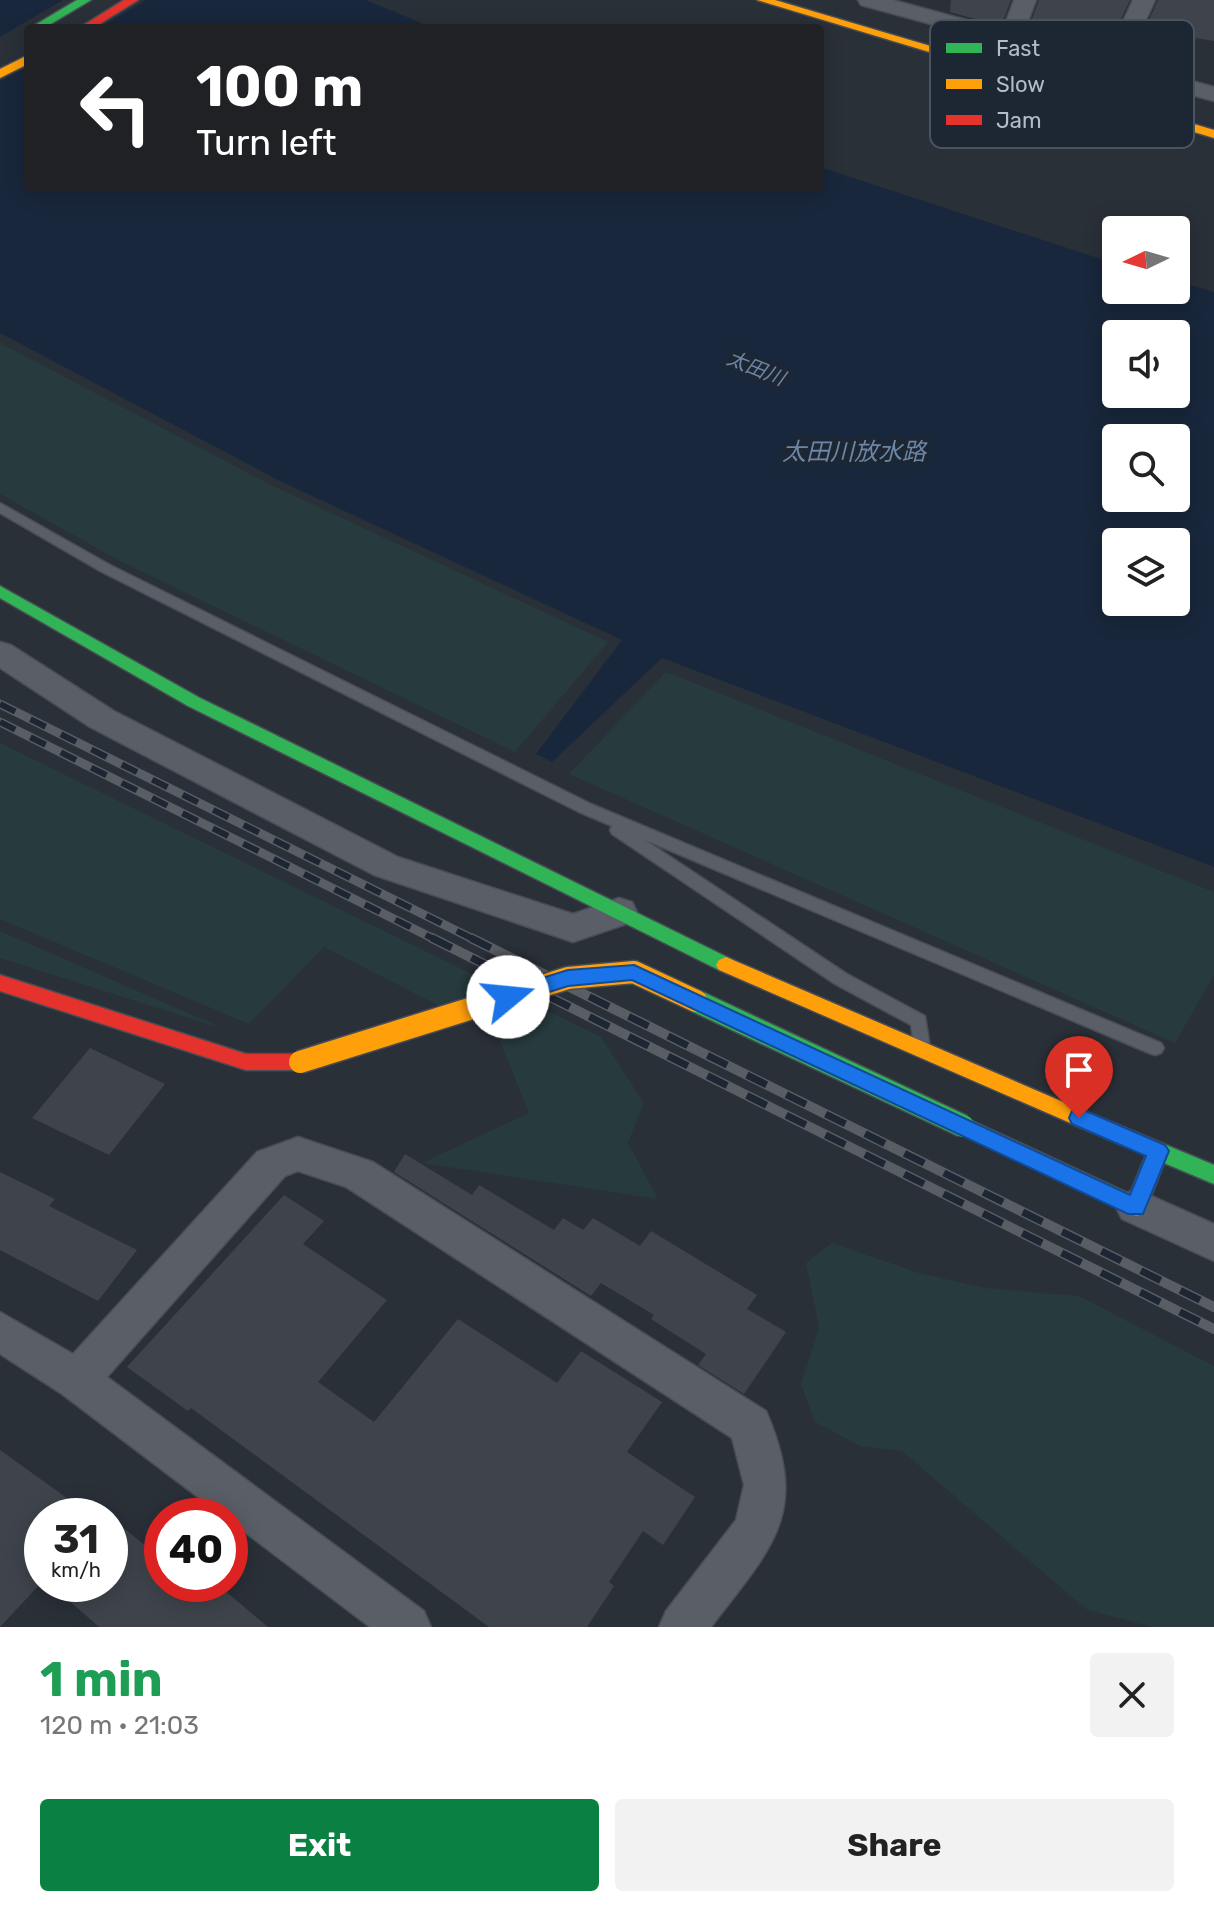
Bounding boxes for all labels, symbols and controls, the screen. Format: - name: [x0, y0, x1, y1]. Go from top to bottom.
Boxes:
- legend: [930, 20, 1194, 148]
- text: Fast: [996, 35, 1041, 62]
- text: 100 m: [196, 54, 363, 120]
- icon: left: [64, 56, 168, 160]
- text: Slow: [996, 71, 1045, 98]
- text: Jam: [996, 107, 1042, 134]
- text: Turn left: [196, 121, 337, 164]
- north arrow: [1102, 216, 1190, 304]
- map controls: [1102, 216, 1190, 616]
- button: sound: [1102, 320, 1190, 408]
- water label: 太田川: [724, 346, 790, 391]
- button: search: [1102, 424, 1190, 512]
- water label: 太田川放水路: [782, 438, 928, 466]
- button: layers: [1102, 528, 1190, 616]
- position arrow: [466, 955, 550, 1039]
- pin: [1045, 1036, 1113, 1118]
- icon: arrive: [1057, 1048, 1101, 1092]
- speed limit sign: 40: [144, 1498, 248, 1602]
- text: 31: [53, 1516, 99, 1563]
- text: km/h: [51, 1558, 101, 1582]
- text: 1 min: [40, 1651, 163, 1708]
- button: close: [1090, 1653, 1174, 1737]
- text: 120 m · 21:03: [40, 1710, 199, 1741]
- button: Exit: [40, 1799, 599, 1891]
- button: Share: [615, 1799, 1174, 1891]

